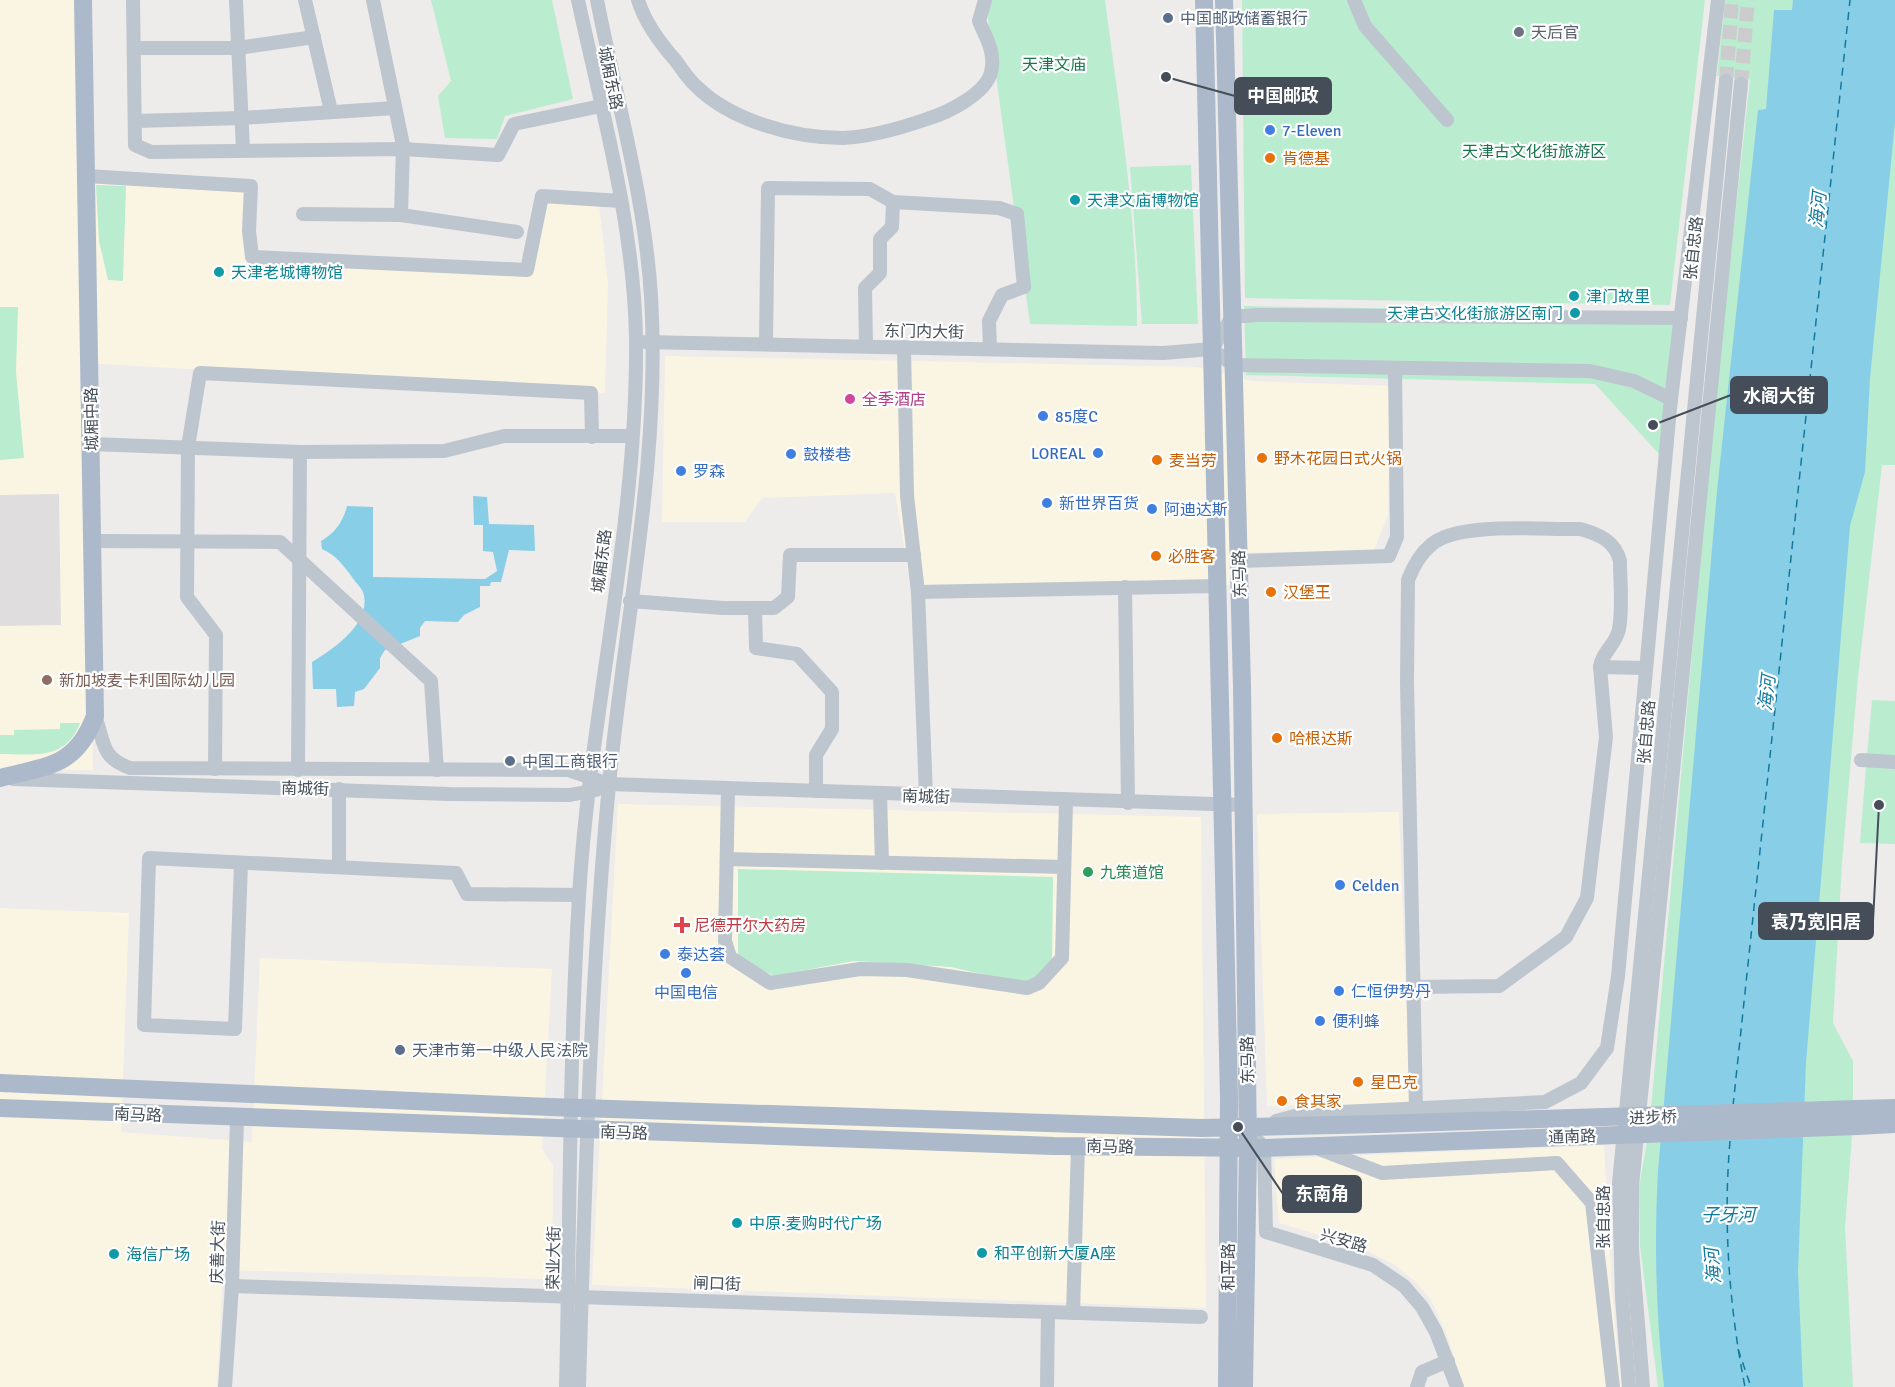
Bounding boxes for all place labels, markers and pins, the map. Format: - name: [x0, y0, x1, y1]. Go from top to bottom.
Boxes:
- place label: 中国邮政储蓄银行: [1180, 9, 1308, 29]
- marker: 中国邮政储蓄银行: [1161, 11, 1175, 25]
- place label: 天后官: [1531, 23, 1579, 43]
- marker: 天后官: [1512, 25, 1526, 39]
- callout: 中国邮政: [1235, 78, 1331, 114]
- place label: 7-Eleven: [1282, 121, 1341, 141]
- marker: 7-Eleven: [1263, 123, 1277, 137]
- place label: 肯德基: [1282, 149, 1330, 169]
- marker: 肯德基: [1263, 151, 1277, 165]
- place label: 天津文庙博物馆: [1087, 191, 1199, 211]
- marker: 天津文庙博物馆: [1068, 193, 1082, 207]
- place label: 天津老城博物馆: [231, 263, 343, 283]
- marker: 天津老城博物馆: [212, 265, 226, 279]
- place label: 津门故里: [1586, 287, 1650, 307]
- marker: 津门故里: [1567, 289, 1581, 303]
- place label: 天津古文化街旅游区南门: [1387, 304, 1563, 324]
- marker: 天津古文化街旅游区南门: [1568, 306, 1582, 320]
- callout: 水阁大街: [1731, 377, 1827, 413]
- place label: 全季酒店: [862, 390, 926, 410]
- marker: 全季酒店: [843, 392, 857, 406]
- place label: 85度C: [1055, 407, 1098, 427]
- marker: 85度C: [1036, 409, 1050, 423]
- place label: LOREAL: [1031, 444, 1086, 464]
- place label: 鼓楼巷: [803, 445, 851, 465]
- marker: LOREAL: [1091, 446, 1105, 460]
- marker: 鼓楼巷: [784, 447, 798, 461]
- place label: 野木花园日式火锅: [1274, 449, 1402, 469]
- place label: 麦当劳: [1169, 451, 1217, 471]
- marker: 野木花园日式火锅: [1255, 451, 1269, 465]
- marker: 麦当劳: [1150, 453, 1164, 467]
- place label: 罗森: [693, 462, 725, 482]
- marker: 罗森: [674, 464, 688, 478]
- place label: 新世界百货: [1059, 494, 1139, 514]
- marker: 新世界百货: [1040, 496, 1054, 510]
- place label: 阿迪达斯: [1164, 500, 1228, 520]
- marker: 阿迪达斯: [1145, 502, 1159, 516]
- place label: 必胜客: [1168, 547, 1216, 567]
- marker: 必胜客: [1149, 549, 1163, 563]
- place label: 汉堡王: [1283, 583, 1331, 603]
- marker: 汉堡王: [1264, 585, 1278, 599]
- place label: 新加坡麦卡利国际幼儿园: [59, 671, 235, 691]
- marker: 新加坡麦卡利国际幼儿园: [40, 673, 54, 687]
- place label: 哈根达斯: [1289, 729, 1353, 749]
- marker: 哈根达斯: [1270, 731, 1284, 745]
- place label: 中国工商银行: [522, 752, 618, 772]
- marker: 中国工商银行: [503, 754, 517, 768]
- place label: 九策道馆: [1100, 863, 1164, 883]
- marker: 九策道馆: [1081, 865, 1095, 879]
- place label: Celden: [1352, 876, 1399, 896]
- marker: Celden: [1333, 878, 1347, 892]
- callout: 袁乃宽旧居: [1759, 903, 1873, 939]
- place label: 尼德开尔大药房: [694, 916, 806, 936]
- marker: 尼德开尔大药房: [675, 918, 689, 932]
- place label: 泰达荟: [677, 945, 725, 965]
- marker: 泰达荟: [658, 947, 672, 961]
- marker: 中国电信: [679, 966, 693, 980]
- place label: 仁恒伊势丹: [1351, 982, 1431, 1002]
- place label: 中国电信: [654, 983, 718, 1003]
- marker: 仁恒伊势丹: [1332, 984, 1346, 998]
- place label: 便利蜂: [1332, 1012, 1380, 1032]
- marker: 便利蜂: [1313, 1014, 1327, 1028]
- place label: 天津市第一中级人民法院: [412, 1041, 588, 1061]
- marker: 天津市第一中级人民法院: [393, 1043, 407, 1057]
- place label: 星巴克: [1370, 1073, 1418, 1093]
- marker: 星巴克: [1351, 1075, 1365, 1089]
- place label: 食其家: [1294, 1092, 1342, 1112]
- marker: 食其家: [1275, 1094, 1289, 1108]
- callout: 东南角: [1283, 1176, 1361, 1212]
- place label: 中原·麦购时代广场: [749, 1214, 882, 1234]
- marker: 中原·麦购时代广场: [730, 1216, 744, 1230]
- place label: 和平创新大厦A座: [994, 1244, 1116, 1264]
- place label: 海信广场: [126, 1245, 190, 1265]
- marker: 和平创新大厦A座: [975, 1246, 989, 1260]
- marker: 海信广场: [107, 1247, 121, 1261]

